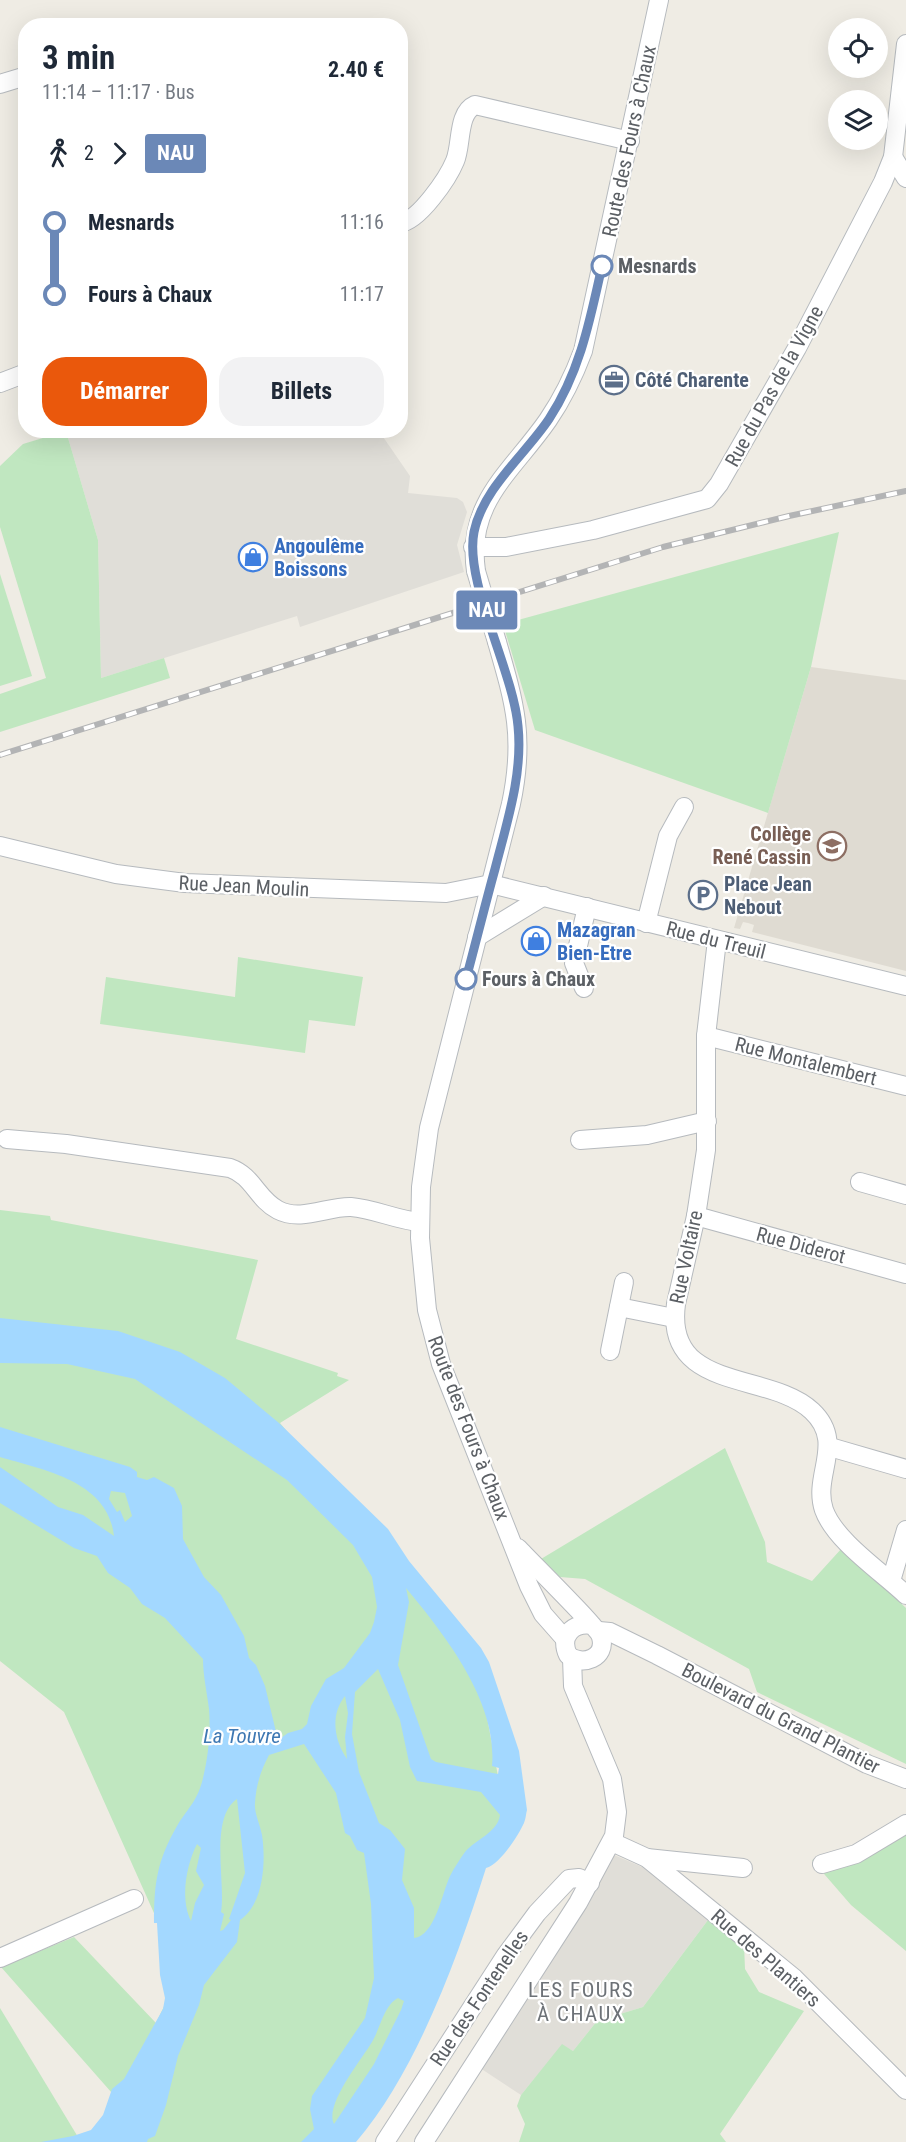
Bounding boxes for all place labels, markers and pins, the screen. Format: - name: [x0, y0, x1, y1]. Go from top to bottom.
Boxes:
- place label: Mesnards: [618, 254, 697, 278]
- marker: Mesnards: [591, 255, 613, 277]
- office icon: Côté Charente: [598, 364, 630, 396]
- place label: Côté Charente: [635, 368, 749, 392]
- place label: Angoulême Boissons: [274, 534, 364, 581]
- shop icon: Angoulême Boissons: [237, 541, 269, 573]
- place label: Collège René Cassin: [712, 822, 811, 869]
- school or university icon: Collège René Cassin: [816, 830, 848, 862]
- place label: Place Jean Nebout: [724, 872, 812, 919]
- parking icon: Place Jean Nebout: [687, 879, 719, 911]
- place label: Mazagran Bien-Etre: [557, 918, 636, 965]
- shop icon: Mazagran Bien-Etre: [520, 925, 552, 957]
- place label: Fours à Chaux: [482, 967, 595, 991]
- marker: Fours à Chaux: [455, 968, 477, 990]

